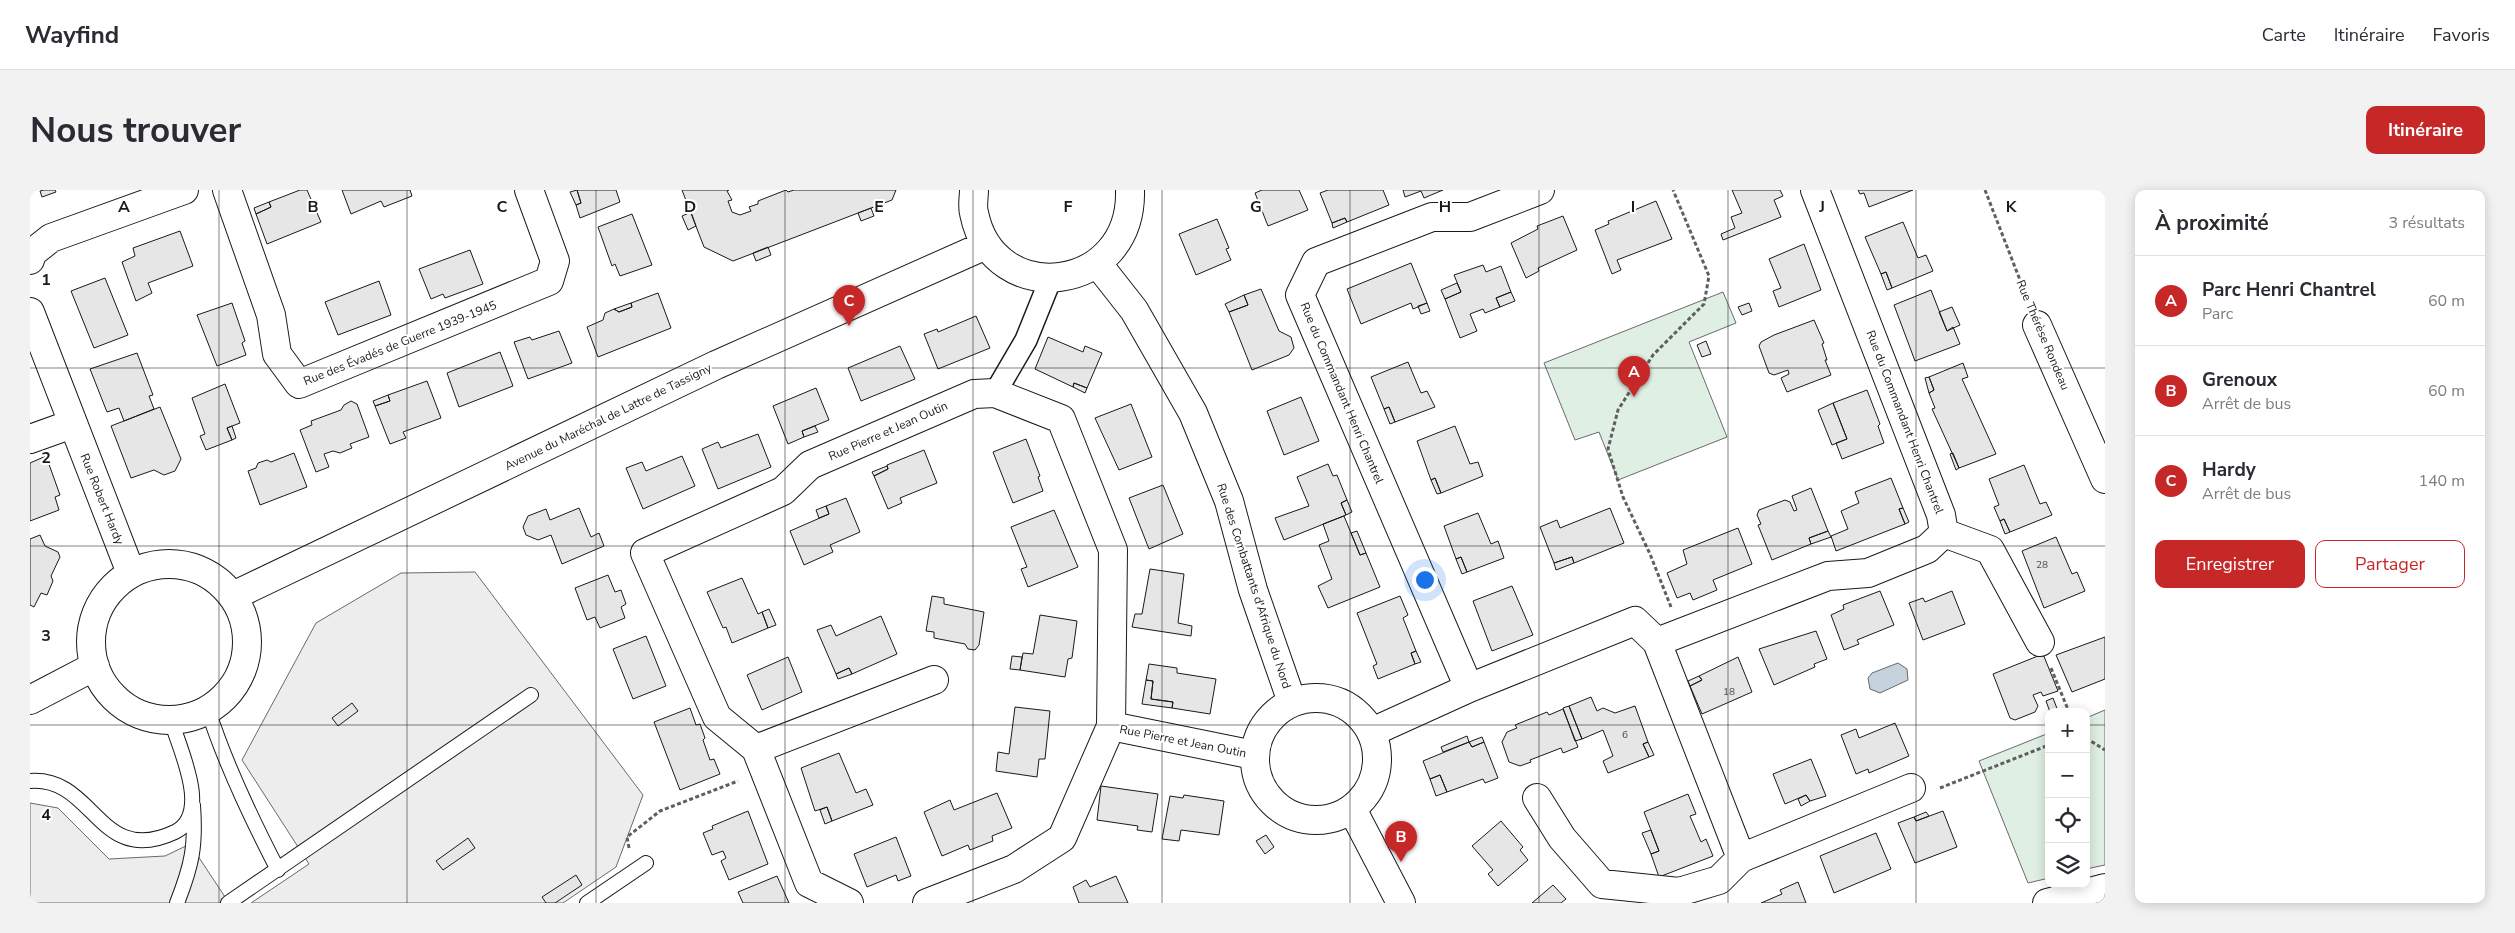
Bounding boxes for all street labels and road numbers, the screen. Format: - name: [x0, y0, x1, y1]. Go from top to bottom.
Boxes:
- street label: Rue Thérèse Rondeau: [2013, 277, 2073, 393]
- street label: Rue des Évadés de Guerre 1939-1945: [301, 297, 499, 389]
- street label: Rue du Commandant Henri Chantrel: [1296, 300, 1388, 486]
- street label: Rue du Commandant Henri Chantrel: [1863, 328, 1948, 517]
- street label: Avenue du Maréchal de Lattre de Tassigny: [502, 359, 715, 474]
- street label: Rue Pierre et Jean Outin: [826, 397, 950, 465]
- street label: Rue Robert Hardy: [76, 451, 128, 548]
- street label: Rue des Combattants d'Afrique du Nord: [1213, 481, 1295, 691]
- street label: Rue Pierre et Jean Outin: [1118, 721, 1248, 761]

